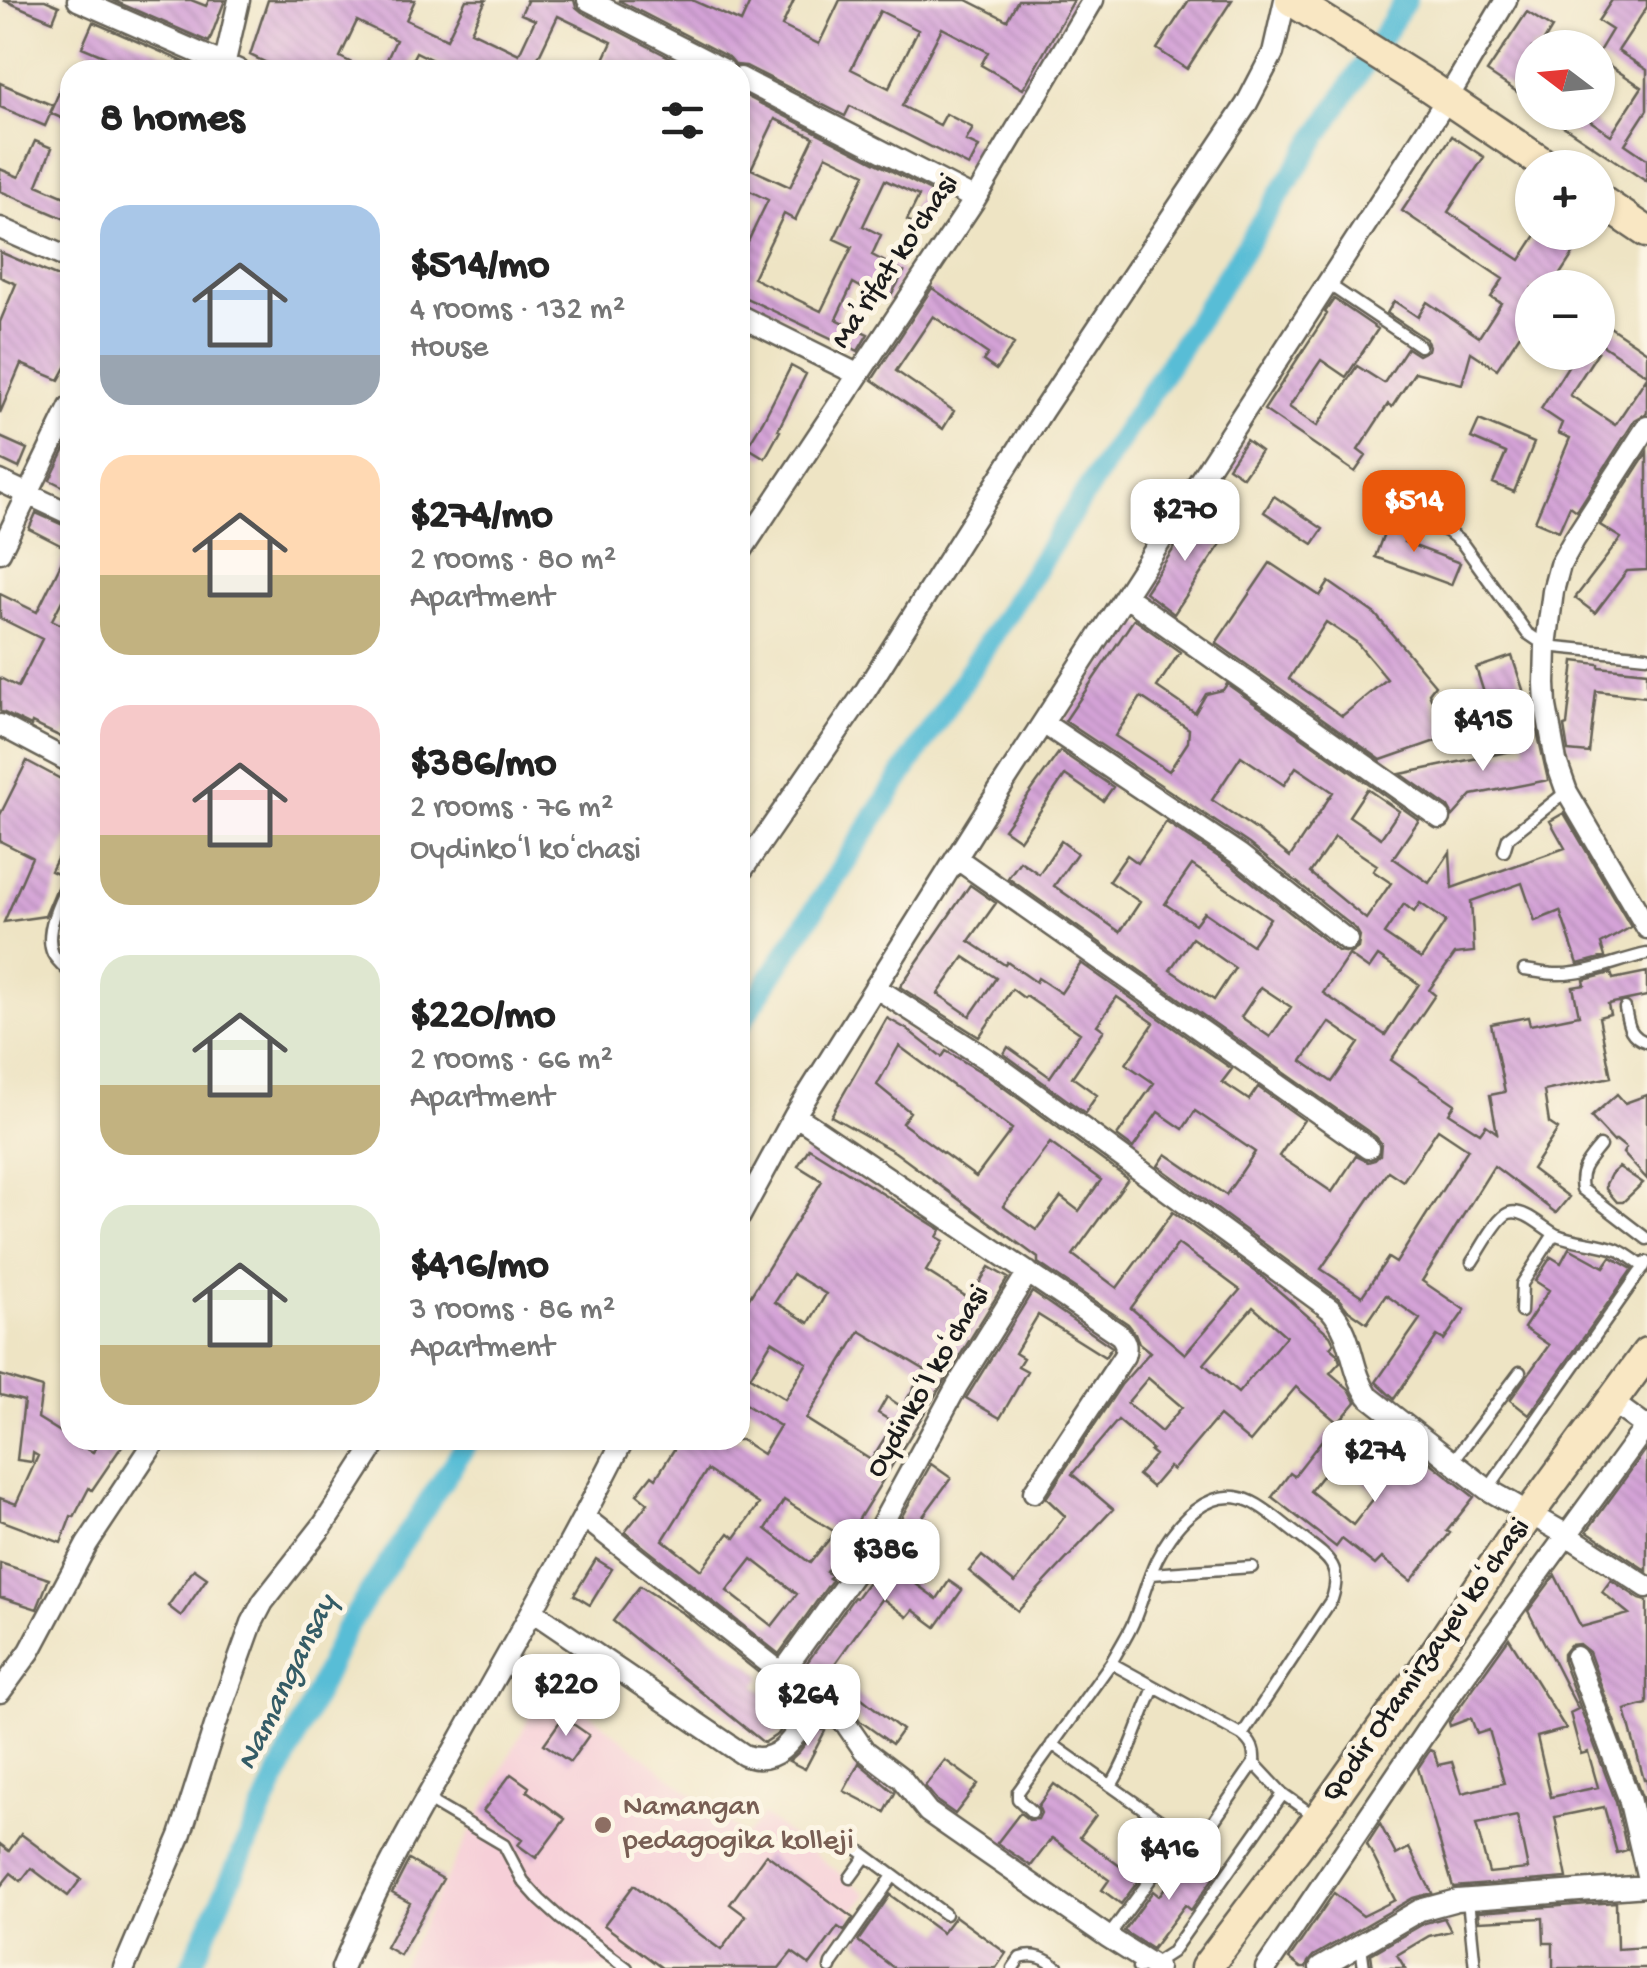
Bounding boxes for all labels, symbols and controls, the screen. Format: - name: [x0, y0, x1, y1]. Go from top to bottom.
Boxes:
- north arrow: [1515, 30, 1615, 130]
- map controls: [1515, 30, 1615, 370]
- icon: filters: [655, 93, 710, 148]
- text: 8 homes: [100, 96, 244, 145]
- button: +: [1515, 150, 1615, 250]
- street label: Maʼrifat ko'chasi: [825, 168, 967, 356]
- text: $514/mo: [410, 243, 550, 292]
- icon: home: [180, 245, 300, 365]
- button: −: [1515, 270, 1615, 370]
- text: 4 rooms · 132 m²: [410, 292, 625, 330]
- text: House: [410, 330, 488, 368]
- pin: $514: [1355, 470, 1473, 555]
- pin: $270: [1126, 479, 1244, 564]
- text: $514: [1384, 483, 1444, 521]
- text: $270: [1153, 492, 1217, 530]
- text: $274/mo: [410, 493, 553, 542]
- icon: home: [180, 495, 300, 615]
- text: 2 rooms · 80 m²: [410, 542, 616, 580]
- text: Apartment: [410, 580, 554, 618]
- pin: $415: [1424, 689, 1542, 774]
- text: $415: [1453, 702, 1513, 740]
- text: $386/mo: [410, 741, 557, 790]
- icon: home: [180, 745, 300, 865]
- text: 2 rooms · 76 m²: [410, 790, 613, 828]
- text: Oydinkoʻl koʻchasi: [410, 832, 641, 870]
- text: $220/mo: [410, 993, 556, 1042]
- icon: home: [180, 995, 300, 1115]
- text: 2 rooms · 66 m²: [410, 1042, 613, 1080]
- text: Apartment: [410, 1080, 554, 1118]
- text: $416/mo: [410, 1243, 549, 1292]
- icon: home: [180, 1245, 300, 1365]
- street label: Oydinkoʻl koʻchasi: [860, 1279, 998, 1485]
- text: 3 rooms · 86 m²: [410, 1292, 615, 1330]
- text: Apartment: [410, 1330, 554, 1368]
- pin: $274: [1316, 1420, 1434, 1505]
- text: $274: [1344, 1433, 1406, 1471]
- street label: Qodir Otamirzayev koʻchasi: [1315, 1512, 1539, 1810]
- pin: $386: [826, 1519, 944, 1604]
- text: $386: [853, 1532, 917, 1570]
- water label: Namangansay: [229, 1587, 348, 1777]
- pin: $220: [507, 1654, 625, 1739]
- pin: $264: [749, 1664, 867, 1749]
- text: $220: [534, 1667, 598, 1705]
- text: $264: [777, 1677, 839, 1715]
- place label: Namangan pedagogika kolleji: [622, 1791, 854, 1860]
- marker: Namangan pedagogika kolleji: [592, 1814, 614, 1836]
- pin: $416: [1110, 1818, 1228, 1903]
- text: $416: [1140, 1831, 1198, 1869]

